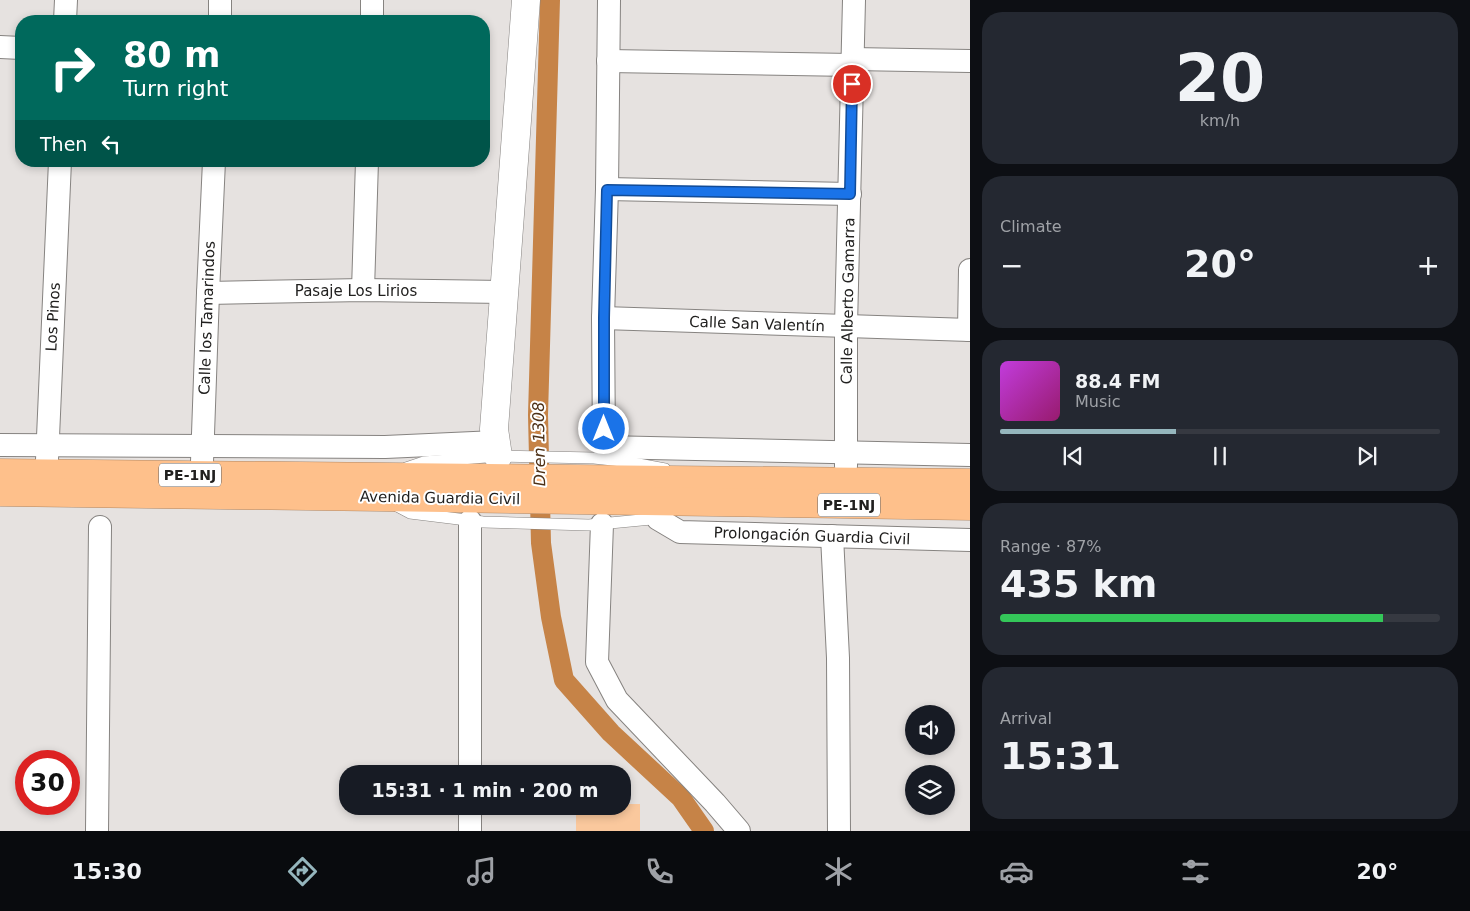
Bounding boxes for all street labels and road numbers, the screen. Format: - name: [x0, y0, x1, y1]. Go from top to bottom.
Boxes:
- street label: Calle Alberto Gamarra: [838, 217, 858, 385]
- street label: Calle los Tamarindos: [195, 241, 219, 395]
- street label: Los Pinos: [42, 282, 64, 352]
- street label: Pasaje Los Lirios: [295, 282, 417, 300]
- street label: Calle San Valentín: [689, 313, 825, 335]
- road number: PE-1NJ: [159, 464, 221, 486]
- street label: Avenida Guardia Civil: [360, 488, 520, 508]
- road number: PE-1NJ: [818, 494, 880, 516]
- street label: Prolongación Guardia Civil: [713, 524, 911, 548]

